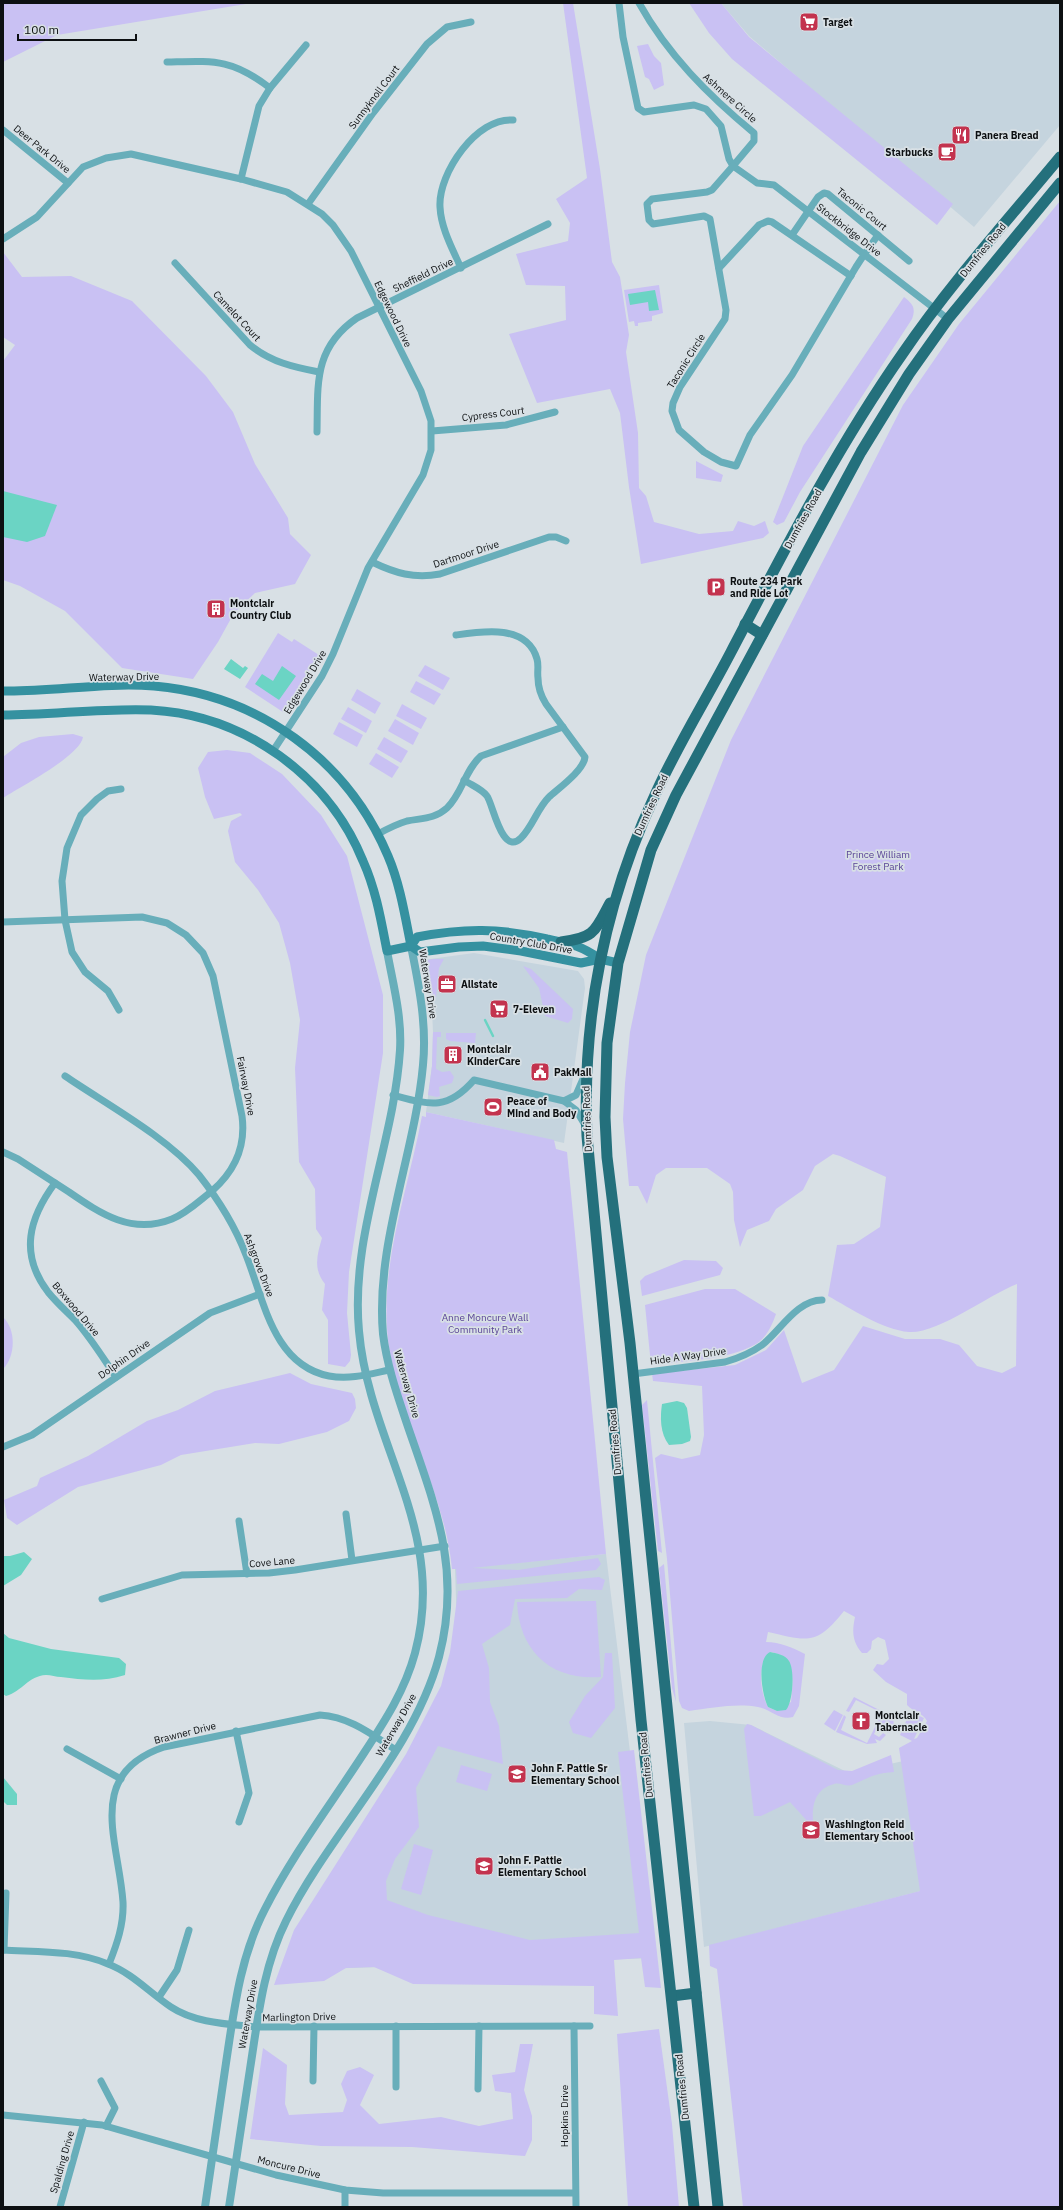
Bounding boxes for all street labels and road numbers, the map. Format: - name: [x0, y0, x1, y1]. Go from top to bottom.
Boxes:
- street label: Sunnyknoll Court: [346, 62, 403, 132]
- street label: Ashmere Circle: [700, 70, 760, 126]
- street label: Deer Park Drive: [11, 122, 74, 176]
- street label: Taconic Court: [834, 185, 890, 234]
- street label: Stockbridge Drive: [814, 200, 885, 260]
- street label: Dumfries Road: [957, 220, 1009, 280]
- street label: Sheffield Drive: [391, 255, 456, 295]
- street label: Edgewood Drive: [371, 279, 415, 350]
- street label: Camelot Court: [210, 288, 264, 344]
- street label: Taconic Circle: [664, 331, 708, 391]
- street label: Cypress Court: [461, 404, 525, 424]
- street label: Dumfries Road: [781, 487, 825, 551]
- street label: Dartmoor Drive: [431, 537, 501, 571]
- street label: Edgewood Drive: [281, 647, 329, 716]
- street label: Waterway Drive: [89, 670, 160, 684]
- street label: Dumfries Road: [631, 772, 671, 838]
- street label: Country Club Drive: [489, 929, 574, 957]
- street label: Waterway Drive: [416, 948, 440, 1020]
- street label: Fairway Drive: [234, 1055, 258, 1117]
- street label: Dumfries Road: [579, 1086, 595, 1152]
- street label: Ashgrove Drive: [241, 1231, 277, 1299]
- street label: Boxwood Drive: [49, 1279, 103, 1339]
- street label: Dolphin Drive: [96, 1336, 153, 1382]
- street label: Hide A Way Drive: [649, 1344, 727, 1368]
- street label: Waterway Drive: [391, 1348, 423, 1420]
- street label: Dumfries Road: [606, 1408, 624, 1476]
- street label: Cove Lane: [249, 1553, 296, 1570]
- street label: Waterway Drive: [373, 1691, 419, 1759]
- street label: Brawner Drive: [153, 1719, 218, 1747]
- street label: Dumfries Road: [636, 1731, 656, 1799]
- street label: Waterway Drive: [235, 1978, 261, 2050]
- street label: Marlington Drive: [262, 2010, 336, 2024]
- street label: Dumfries Road: [672, 2053, 692, 2121]
- street label: Hopkins Drive: [558, 2084, 571, 2147]
- street label: Spalding Drive: [47, 2129, 77, 2195]
- street label: Moncure Drive: [256, 2153, 322, 2181]

